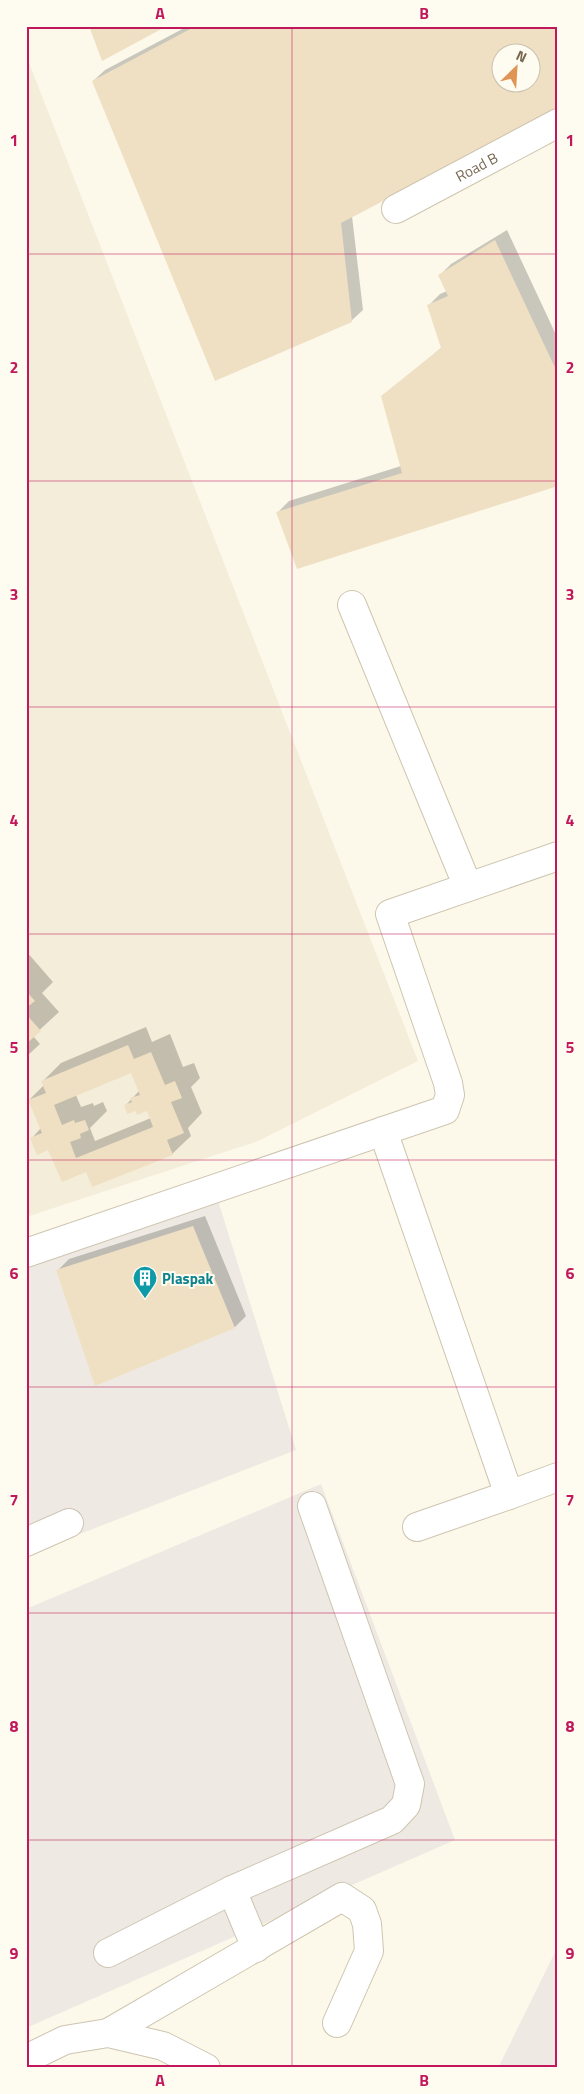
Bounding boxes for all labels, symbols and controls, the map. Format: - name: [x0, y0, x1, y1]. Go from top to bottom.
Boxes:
- text: A: [155, 1, 165, 25]
- text: B: [419, 1, 429, 25]
- north arrow: [492, 42, 542, 92]
- text: N: [513, 44, 531, 67]
- text: 1: [10, 128, 18, 152]
- text: 1: [566, 128, 574, 152]
- street label: Road B: [451, 146, 502, 187]
- text: 2: [10, 355, 18, 379]
- text: 2: [566, 355, 574, 379]
- text: 3: [10, 582, 18, 606]
- text: 3: [566, 582, 574, 606]
- text: 4: [10, 808, 19, 832]
- text: 4: [566, 808, 575, 832]
- text: 5: [10, 1035, 19, 1059]
- text: 5: [566, 1035, 575, 1059]
- text: 6: [10, 1261, 19, 1285]
- text: 6: [566, 1261, 575, 1285]
- building icon: Plaspak: [132, 1265, 158, 1299]
- place label: Plaspak: [162, 1267, 213, 1290]
- text: 7: [10, 1488, 18, 1512]
- text: 7: [566, 1488, 574, 1512]
- text: 8: [10, 1714, 19, 1738]
- text: 8: [566, 1714, 575, 1738]
- text: 9: [10, 1941, 19, 1965]
- text: 9: [566, 1941, 575, 1965]
- text: A: [155, 2068, 165, 2092]
- text: B: [419, 2068, 429, 2092]

